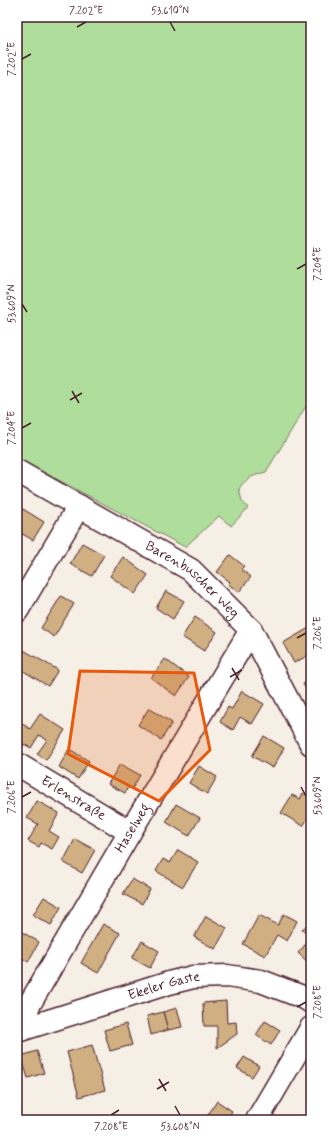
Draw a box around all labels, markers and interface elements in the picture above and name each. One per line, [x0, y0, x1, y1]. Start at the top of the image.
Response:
text: 7.202°E [69, 4, 103, 18]
text: 53.610°N [151, 4, 189, 18]
text: 7.202°E [5, 42, 19, 76]
text: 7.204°E [311, 247, 325, 281]
text: 53.609°N [5, 284, 19, 323]
text: 7.204°E [5, 411, 19, 445]
street label: Barenbuscher Weg [142, 537, 243, 623]
text: 7.206°E [311, 616, 325, 649]
street label: Erlenstraße [38, 772, 109, 825]
text: 53.609°N [311, 776, 325, 815]
text: 7.206°E [5, 780, 19, 813]
street label: Haselweg [111, 800, 156, 856]
street label: Ekeler Gaste [126, 968, 200, 1004]
text: 7.208°E [311, 985, 325, 1019]
text: 7.208°E [94, 1120, 128, 1134]
text: 53.608°N [161, 1120, 200, 1134]

